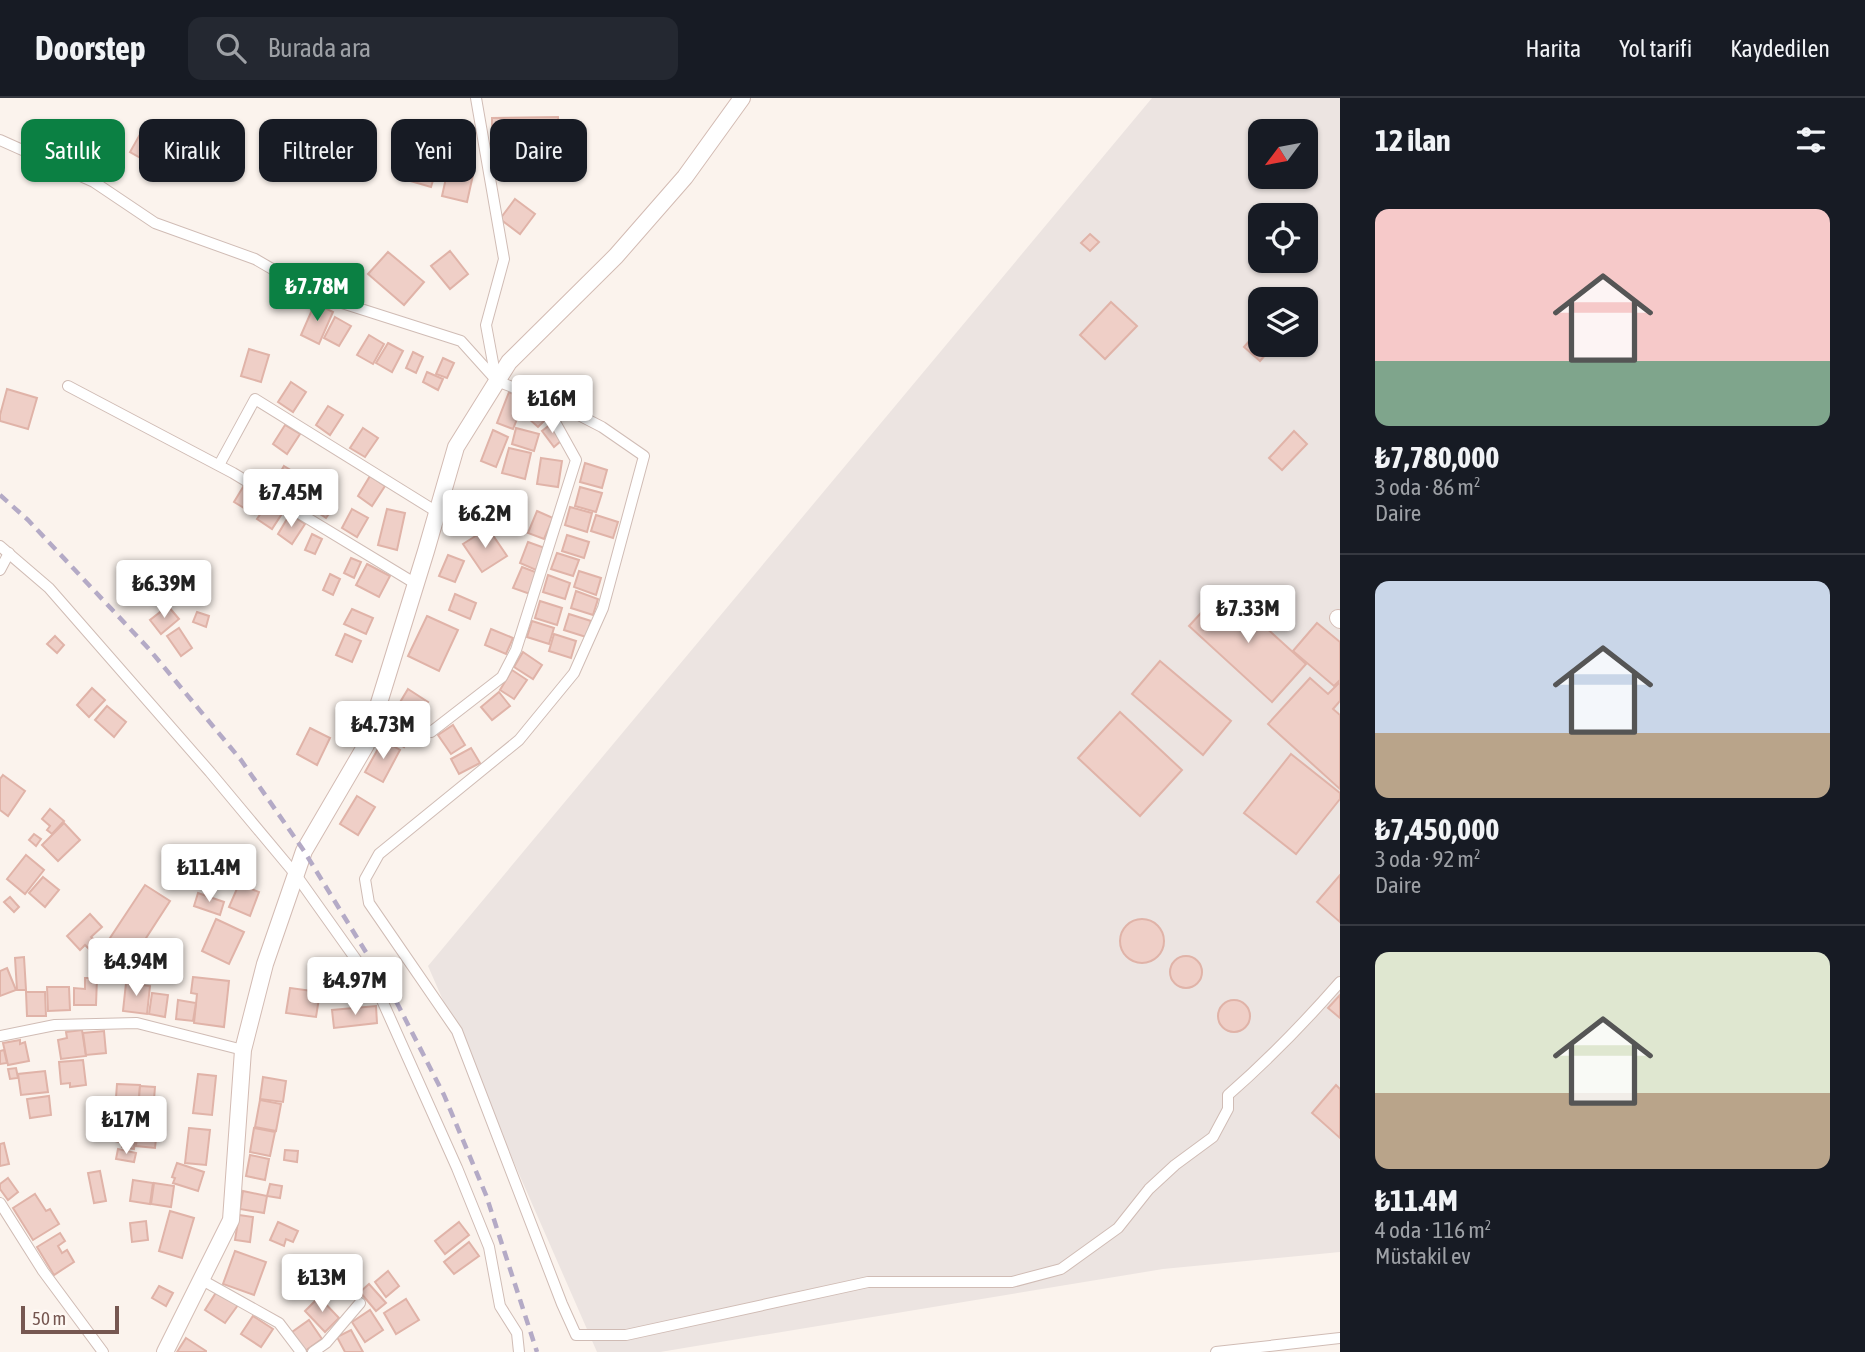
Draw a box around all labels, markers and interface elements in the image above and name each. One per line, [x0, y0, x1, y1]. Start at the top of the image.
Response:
search box [188, 17, 678, 80]
text: Doorstep [35, 29, 146, 67]
icon: search [212, 29, 250, 67]
text: Burada ara [268, 33, 371, 63]
text: Harita [1525, 35, 1581, 62]
text: Yol tarifi [1619, 35, 1692, 62]
text: Kaydedilen [1730, 35, 1830, 62]
chip: Satılık [21, 119, 125, 182]
chip: Kiralık [139, 119, 245, 182]
chip: Filtreler [259, 119, 377, 182]
chip: Yeni [391, 119, 476, 182]
chip: Daire [490, 119, 587, 182]
north arrow [1248, 119, 1318, 189]
map controls [1248, 119, 1318, 357]
icon: filters [1792, 121, 1830, 159]
text: 12 ilan [1375, 123, 1451, 157]
button: locate [1248, 203, 1318, 273]
icon: home [1540, 255, 1666, 381]
pin: ₺7.78M [260, 264, 374, 323]
text: ₺7.78M [285, 273, 349, 299]
button: layers [1248, 287, 1318, 357]
pin: ₺16M [511, 376, 593, 435]
text: ₺16M [528, 385, 576, 411]
text: ₺7,780,000 [1375, 440, 1499, 474]
pin: ₺7.45M [234, 470, 348, 529]
text: 3 oda · 86 m² [1375, 474, 1480, 500]
text: ₺7.45M [259, 479, 323, 505]
pin: ₺6.2M [436, 490, 534, 550]
text: ₺6.2M [459, 500, 511, 526]
text: Daire [1375, 500, 1421, 526]
pin: ₺6.39M [107, 560, 221, 620]
text: ₺6.39M [132, 570, 196, 596]
pin: ₺7.33M [1191, 586, 1305, 645]
text: ₺7.33M [1216, 595, 1280, 621]
icon: home [1540, 627, 1666, 753]
pin: ₺4.73M [326, 702, 440, 761]
text: ₺4.73M [351, 711, 415, 737]
text: ₺7,450,000 [1375, 812, 1499, 846]
pin: ₺11.4M [152, 844, 266, 904]
text: 3 oda · 92 m² [1375, 846, 1480, 872]
text: ₺11.4M [177, 854, 241, 880]
text: Daire [1375, 872, 1421, 898]
pin: ₺4.94M [79, 939, 193, 998]
text: ₺4.94M [104, 948, 168, 974]
pin: ₺4.97M [298, 958, 412, 1017]
text: ₺4.97M [323, 967, 387, 993]
icon: home [1540, 998, 1666, 1124]
pin: ₺17M [85, 1096, 167, 1156]
text: ₺17M [102, 1106, 150, 1132]
text: ₺11.4M [1375, 1183, 1458, 1217]
text: 4 oda · 116 m² [1375, 1217, 1491, 1243]
text: Müstakil ev [1375, 1243, 1471, 1269]
pin: ₺13M [281, 1254, 363, 1314]
text: ₺13M [298, 1264, 346, 1290]
scale bar [21, 1303, 119, 1335]
text: 50 m [32, 1307, 66, 1329]

